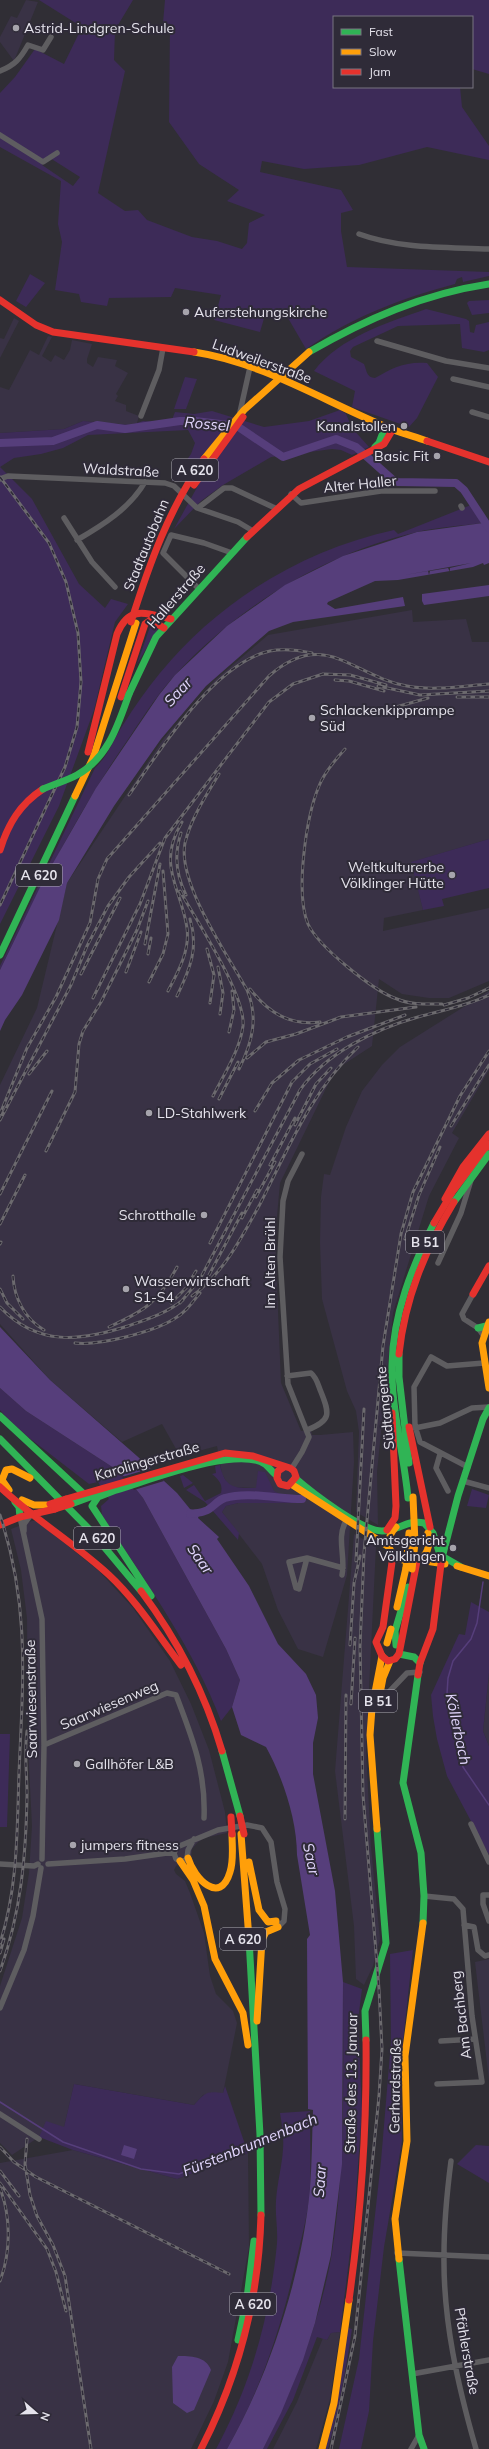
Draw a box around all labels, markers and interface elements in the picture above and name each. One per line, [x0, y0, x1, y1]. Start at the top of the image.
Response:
legend [333, 16, 473, 88]
place label: Astrid-Lindgren-Schule [24, 19, 174, 37]
marker: Astrid-Lindgren-Schule [11, 23, 21, 33]
text: Fast [369, 24, 393, 39]
text: Slow [369, 44, 397, 59]
text: Jam [369, 64, 391, 79]
place label: Auferstehungskirche [194, 303, 327, 321]
marker: Auferstehungskirche [181, 307, 191, 317]
street label: Ludweilerstraße [210, 335, 314, 387]
water label: Rossel [184, 412, 231, 435]
place label: Kanalstollen [317, 417, 396, 435]
marker: Kanalstollen [399, 421, 409, 431]
place label: Basic Fit [374, 447, 429, 465]
marker: Basic Fit [432, 451, 442, 461]
street label: Waldstraße [82, 459, 160, 481]
road number: A 620 [172, 459, 218, 481]
street label: Alter Haller [323, 471, 398, 497]
street label: Stadtautobahn [119, 496, 173, 594]
street label: Hallerstraße [143, 560, 209, 632]
water label: Saar [160, 673, 196, 710]
place label: Schlackenkipprampe Süd [320, 701, 454, 735]
marker: Schlackenkipprampe Süd [307, 713, 317, 723]
place label: Weltkulturerbe Völklinger Hütte [341, 858, 444, 892]
road number: A 620 [16, 864, 62, 886]
marker: Weltkulturerbe Völklinger Hütte [447, 870, 457, 880]
place label: LD-Stahlwerk [157, 1104, 247, 1122]
marker: LD-Stahlwerk [144, 1108, 154, 1118]
place label: Schrotthalle [119, 1206, 196, 1224]
marker: Schrotthalle [199, 1210, 209, 1220]
street label: Im Alten Brühl [261, 1217, 279, 1309]
road number: B 51 [406, 1231, 444, 1253]
place label: Wasserwirtschaft S1-S4 [134, 1272, 250, 1306]
marker: Wasserwirtschaft S1-S4 [121, 1284, 131, 1294]
street label: Südtangente [372, 1366, 398, 1450]
street label: Karolingerstraße [93, 1437, 201, 1485]
road number: A 620 [74, 1527, 120, 1549]
place label: Amtsgericht Völklingen [366, 1531, 445, 1565]
water label: Saar [183, 1540, 218, 1578]
marker: Amtsgericht Völklingen [448, 1543, 458, 1553]
street label: Saarwiesenstraße [21, 1640, 41, 1758]
street label: Saarwiesenweg [57, 1676, 161, 1734]
road number: B 51 [359, 1690, 397, 1712]
water label: Köllerbach [442, 1691, 475, 1767]
place label: Gallhöfer L&B [85, 1755, 174, 1773]
marker: Gallhöfer L&B [72, 1759, 82, 1769]
place label: jumpers fitness [80, 1836, 179, 1854]
marker: jumpers fitness [68, 1840, 78, 1850]
water label: Saar [299, 1841, 324, 1877]
road number: A 620 [220, 1928, 266, 1950]
street label: Am Bachberg [447, 1970, 475, 2060]
street label: Straße des 13. Januar [341, 2012, 361, 2153]
street label: Gerhardstraße [385, 2039, 405, 2133]
water label: Fürstenbrunnenbach [180, 2109, 320, 2180]
water label: Saar [309, 2163, 330, 2198]
road number: A 620 [230, 2293, 276, 2315]
street label: Pfählerstraße [450, 2306, 484, 2396]
north arrow [16, 2393, 56, 2433]
text: N [37, 2410, 53, 2423]

